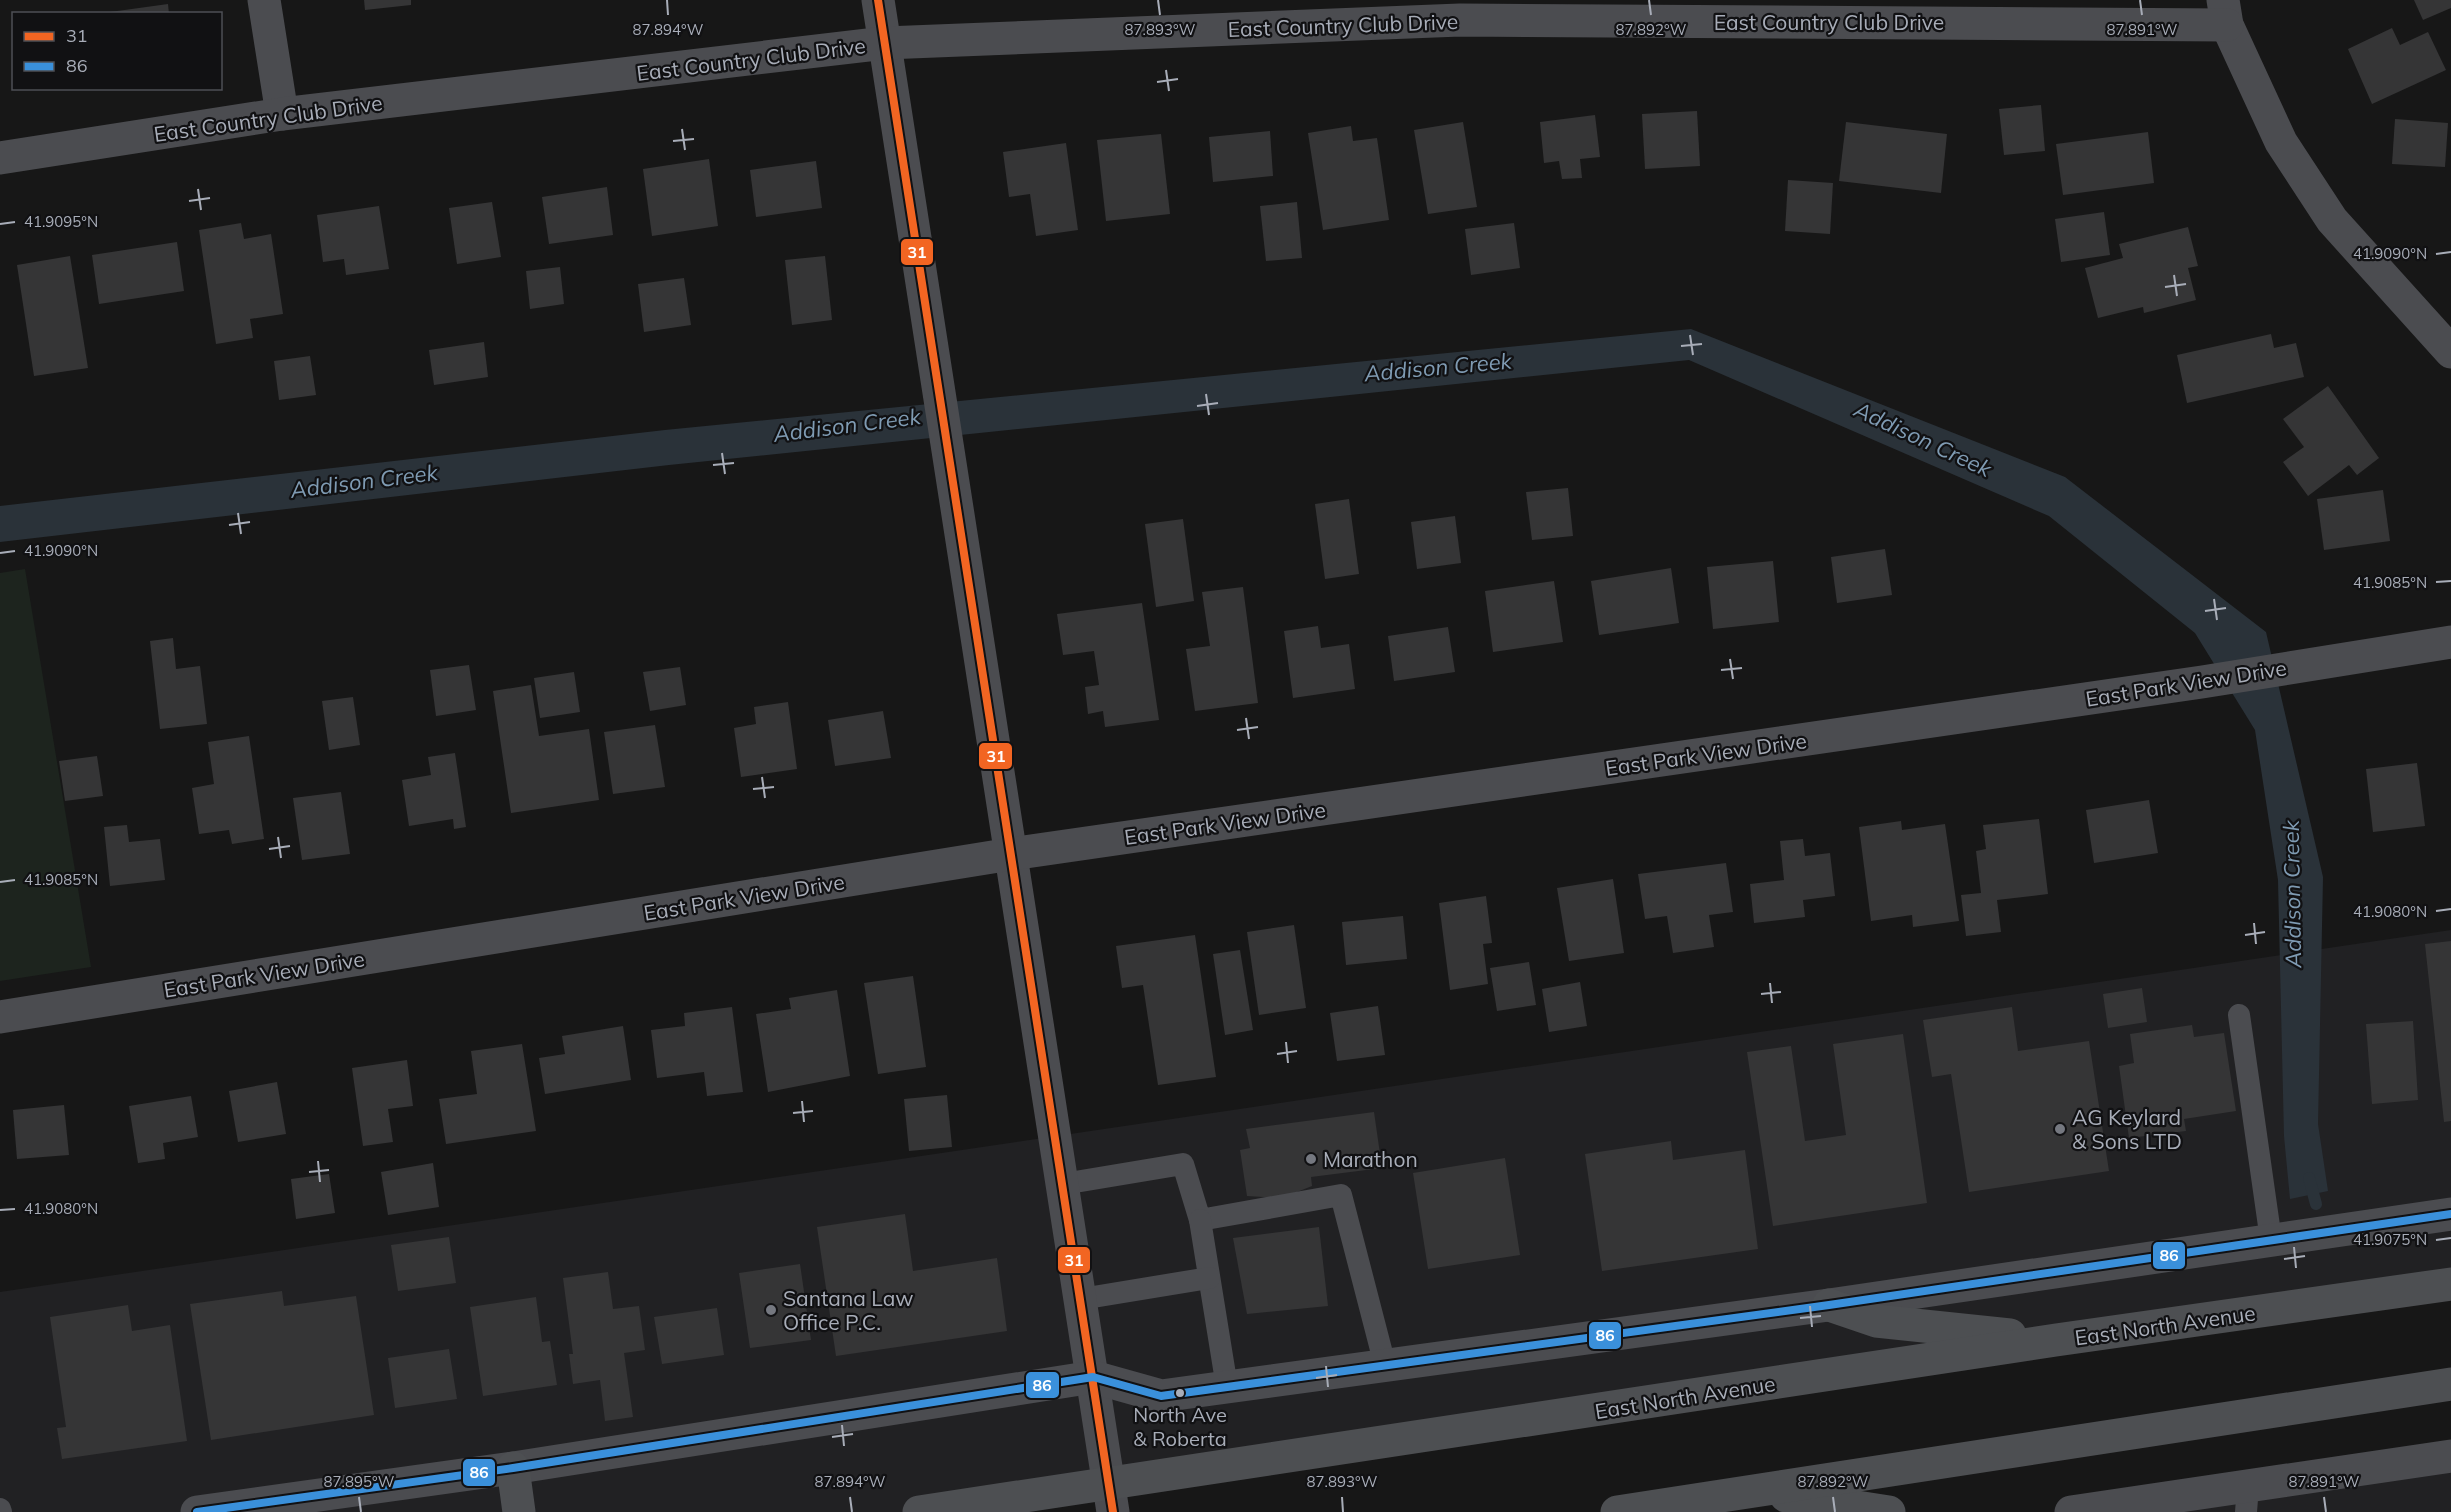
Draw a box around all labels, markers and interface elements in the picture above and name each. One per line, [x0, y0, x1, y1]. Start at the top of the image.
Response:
street label: East Country Club Drive [1227, 8, 1459, 42]
street label: East Country Club Drive [1714, 9, 1944, 35]
legend [12, 12, 222, 90]
text: 87.894°W [633, 20, 704, 39]
text: 87.893°W [1125, 20, 1196, 39]
text: 87.892°W [1616, 20, 1687, 39]
text: 87.891°W [2107, 20, 2178, 39]
text: 31 [66, 24, 88, 47]
street label: East Country Club Drive [635, 32, 867, 86]
text: 86 [66, 54, 88, 77]
street label: East Country Club Drive [152, 89, 384, 147]
text: 41.9095°N [24, 212, 98, 231]
line badge: 31 [900, 238, 934, 266]
text: 31 [907, 242, 927, 262]
text: 41.9090°N [2353, 244, 2427, 263]
water label: Addison Creek [1362, 347, 1514, 387]
water label: Addison Creek [1849, 395, 1997, 483]
water label: Addison Creek [771, 402, 923, 448]
water label: Addison Creek [288, 458, 440, 504]
text: 41.9090°N [24, 541, 98, 560]
text: 41.9085°N [2353, 573, 2427, 592]
street label: East Park View Drive [2084, 654, 2288, 712]
street label: East Park View Drive [1604, 727, 1808, 781]
line badge: 31 [978, 742, 1013, 770]
text: 31 [986, 746, 1006, 766]
street label: East Park View Drive [1123, 796, 1327, 850]
water label: Addison Creek [2277, 819, 2307, 969]
street label: East Park View Drive [642, 868, 846, 926]
text: 41.9085°N [24, 870, 98, 889]
text: 41.9080°N [2353, 902, 2427, 921]
street label: East Park View Drive [162, 945, 366, 1003]
place label: AG Keylard & Sons LTD [2072, 1104, 2182, 1154]
marker: AG Keylard & Sons LTD [2053, 1122, 2067, 1136]
place label: Marathon [1323, 1146, 1418, 1172]
marker: Marathon [1304, 1152, 1318, 1166]
text: 41.9080°N [24, 1199, 98, 1218]
text: 41.9075°N [2353, 1230, 2427, 1249]
line badge: 86 [2152, 1241, 2186, 1270]
text: 86 [2159, 1245, 2179, 1265]
line badge: 31 [1057, 1246, 1091, 1274]
text: 31 [1064, 1250, 1084, 1270]
place label: Santana Law Office P.C. [783, 1285, 914, 1335]
street label: East North Avenue [2073, 1299, 2257, 1351]
marker: Santana Law Office P.C. [764, 1303, 778, 1317]
line badge: 86 [1588, 1321, 1622, 1350]
text: 86 [1595, 1325, 1615, 1345]
street label: East North Avenue [1593, 1370, 1777, 1424]
line badge: 86 [1025, 1371, 1060, 1399]
text: 86 [1032, 1375, 1052, 1395]
marker: North Ave & Roberta [1174, 1387, 1186, 1399]
place label: North Ave & Roberta [1133, 1402, 1227, 1451]
line badge: 86 [462, 1458, 496, 1487]
text: 86 [469, 1462, 489, 1482]
text: 87.895°W [324, 1472, 395, 1491]
text: 87.894°W [815, 1472, 886, 1491]
text: 87.893°W [1307, 1472, 1378, 1491]
text: 87.892°W [1798, 1472, 1869, 1491]
text: 87.891°W [2289, 1472, 2360, 1491]

